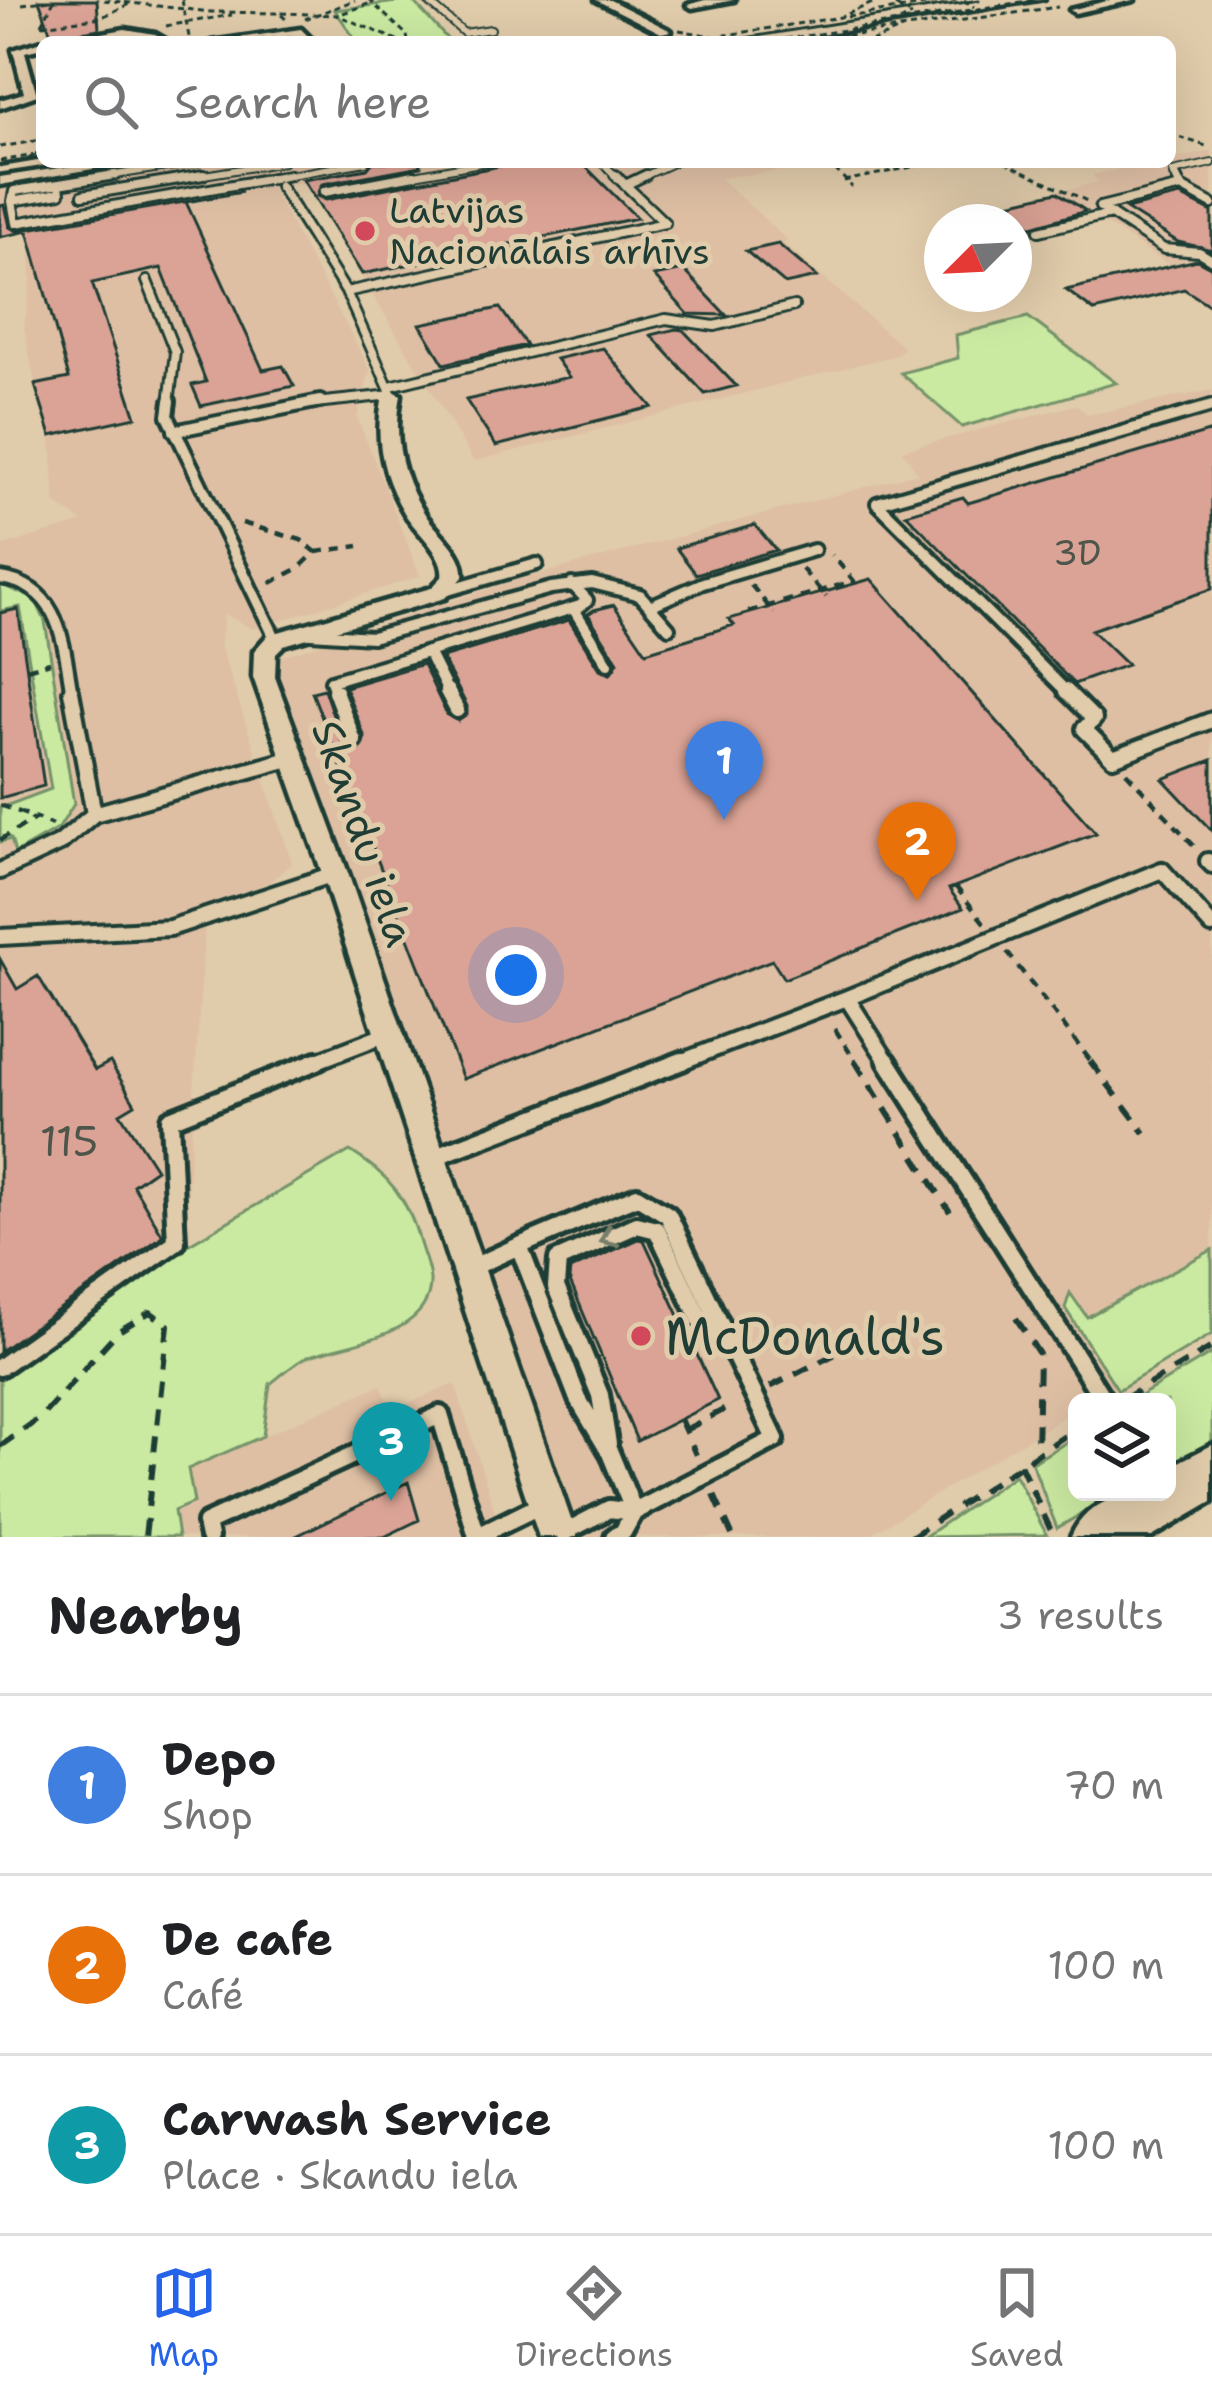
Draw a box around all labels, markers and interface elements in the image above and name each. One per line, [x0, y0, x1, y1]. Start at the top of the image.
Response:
search box [36, 36, 1176, 168]
icon: search [78, 69, 144, 135]
text: Search here [174, 72, 431, 132]
place label: Latvijas Nacionālais arhīvs [389, 186, 710, 276]
north arrow [924, 204, 1032, 312]
marker: Latvijas Nacionālais arhīvs [352, 218, 378, 244]
house number: 3D [1053, 528, 1101, 577]
street label: Skandu iela [299, 712, 429, 954]
pin: 1 [685, 721, 763, 820]
pin: 2 [878, 802, 956, 901]
your location [486, 945, 546, 1005]
house number: 115 [40, 1113, 98, 1169]
one-way arrow [599, 1223, 621, 1247]
place label: McDonald's [665, 1302, 945, 1370]
marker: McDonald's [628, 1323, 654, 1349]
map controls [1068, 1393, 1176, 1501]
button: layers [1068, 1393, 1176, 1501]
pin: 3 [352, 1402, 430, 1501]
text: Nearby [48, 1581, 243, 1649]
text: 3 results [997, 1589, 1164, 1641]
text: Depo [162, 1729, 277, 1789]
text: 1 [78, 1759, 96, 1811]
text: 70 m [1063, 1759, 1164, 1811]
text: Shop [162, 1789, 253, 1841]
text: De cafe [162, 1909, 333, 1969]
text: 2 [73, 1939, 101, 1991]
text: 100 m [1048, 1939, 1164, 1991]
text: Café [162, 1969, 244, 2021]
text: Carwash Service [162, 2089, 551, 2149]
text: 3 [73, 2119, 101, 2171]
text: 100 m [1048, 2119, 1164, 2171]
text: Place · Skandu iela [162, 2149, 518, 2201]
tab: Map [148, 2260, 219, 2377]
tab: Directions [516, 2260, 673, 2377]
tab: Saved [970, 2260, 1064, 2377]

